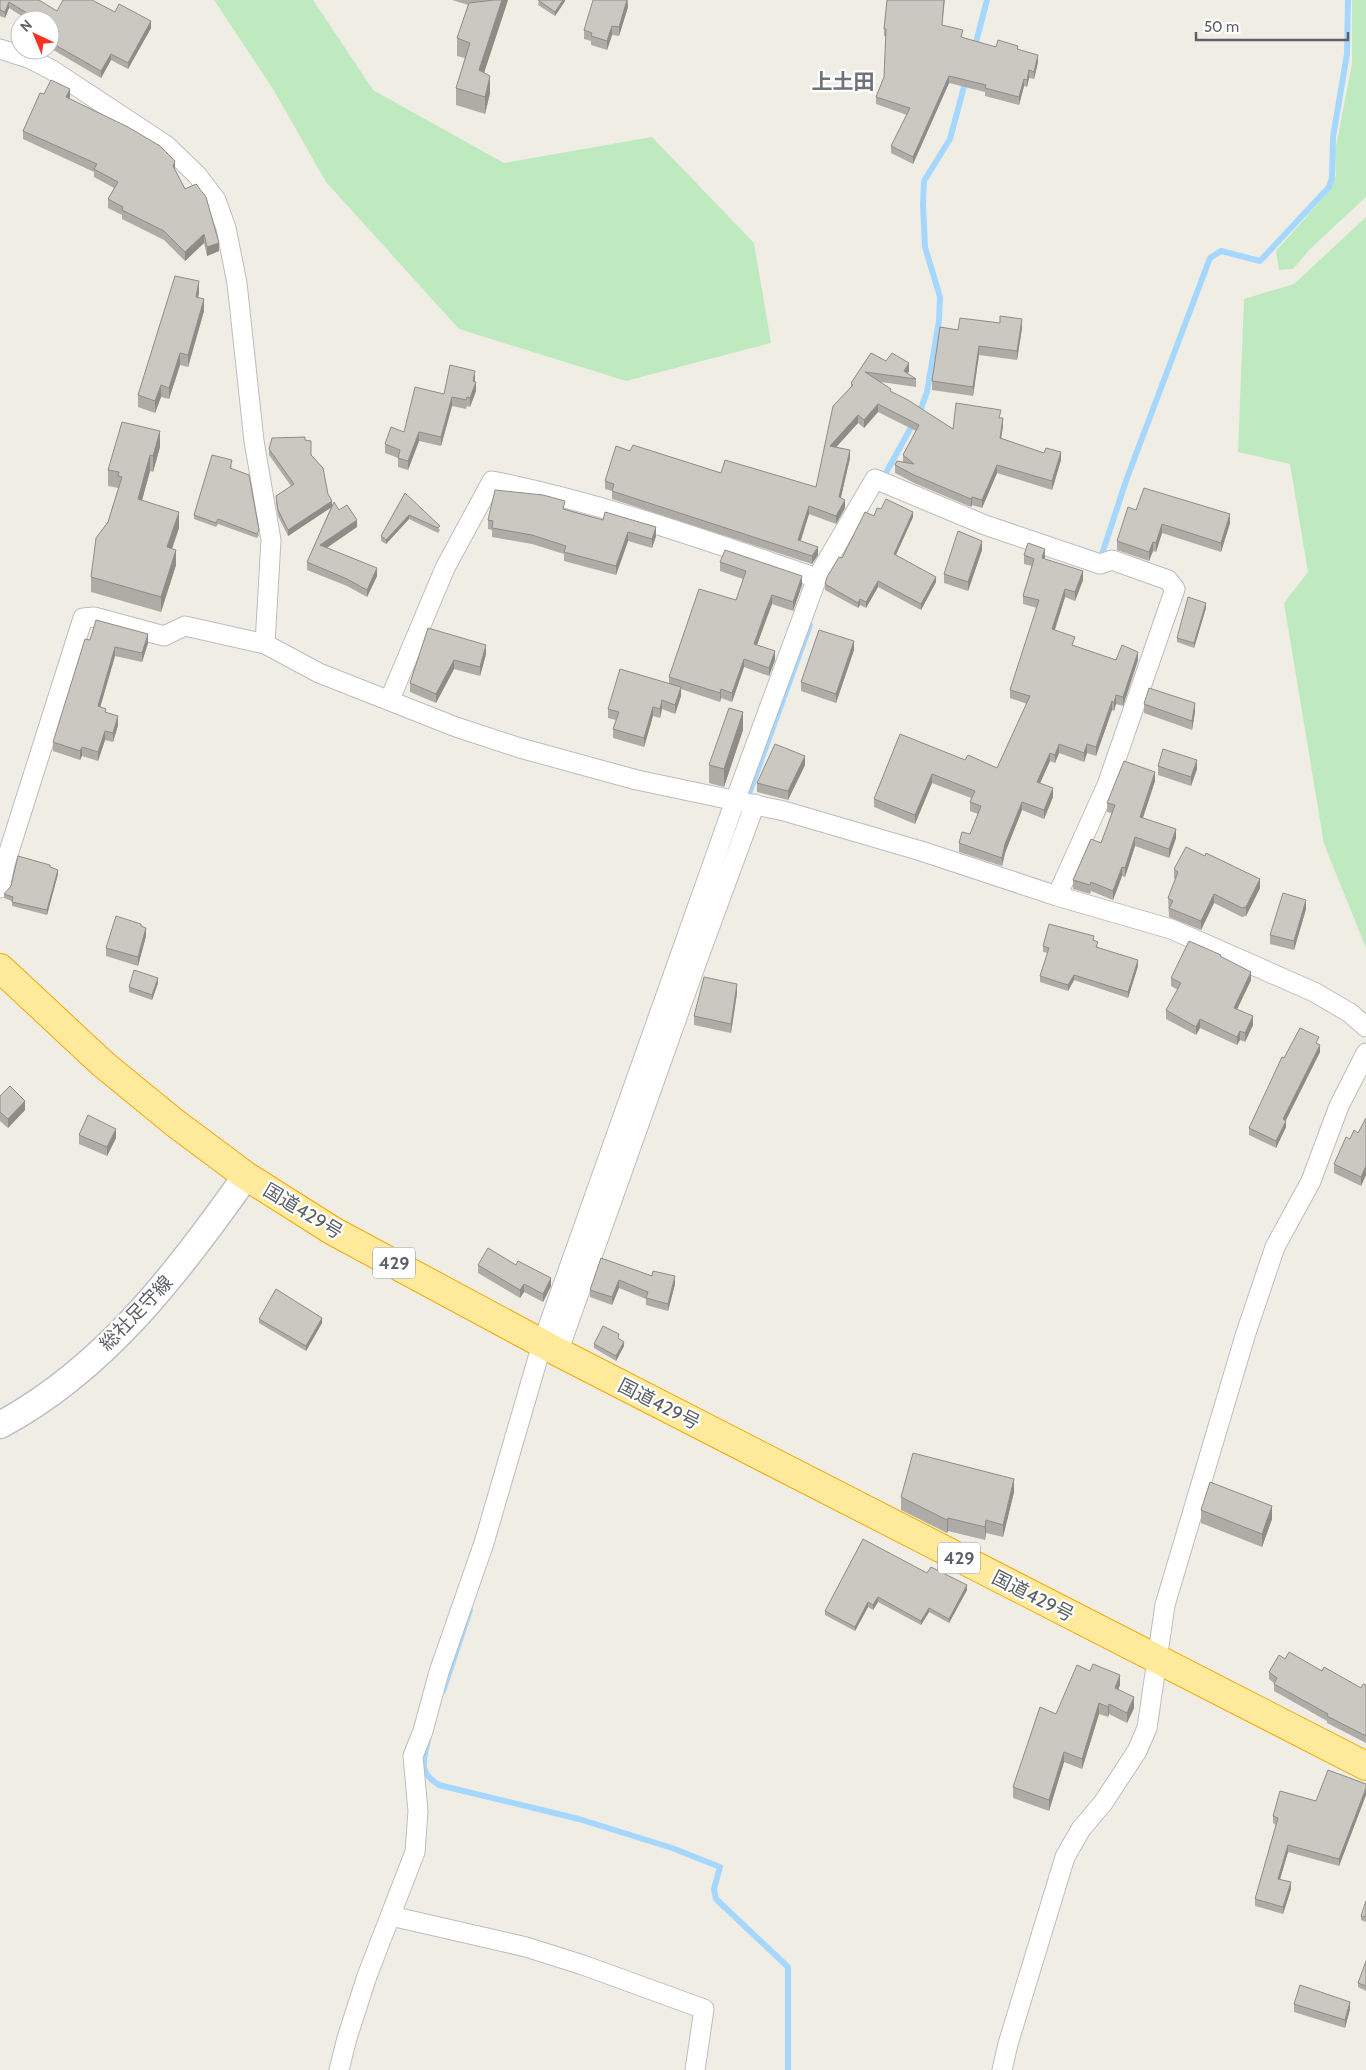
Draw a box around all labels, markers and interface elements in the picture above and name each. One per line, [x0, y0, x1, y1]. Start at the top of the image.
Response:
north arrow [10, 10, 60, 60]
scale bar [1196, 10, 1348, 42]
text: N [16, 16, 36, 36]
text: 50 m [1204, 18, 1239, 36]
district label: 上土田 [812, 69, 875, 94]
street label: 国道429号 [259, 1178, 347, 1244]
road number: 429 [373, 1248, 415, 1278]
street label: 総社足守線 [95, 1271, 177, 1355]
street label: 国道429号 [614, 1374, 704, 1434]
road number: 429 [938, 1542, 980, 1574]
street label: 国道429号 [988, 1566, 1078, 1626]

